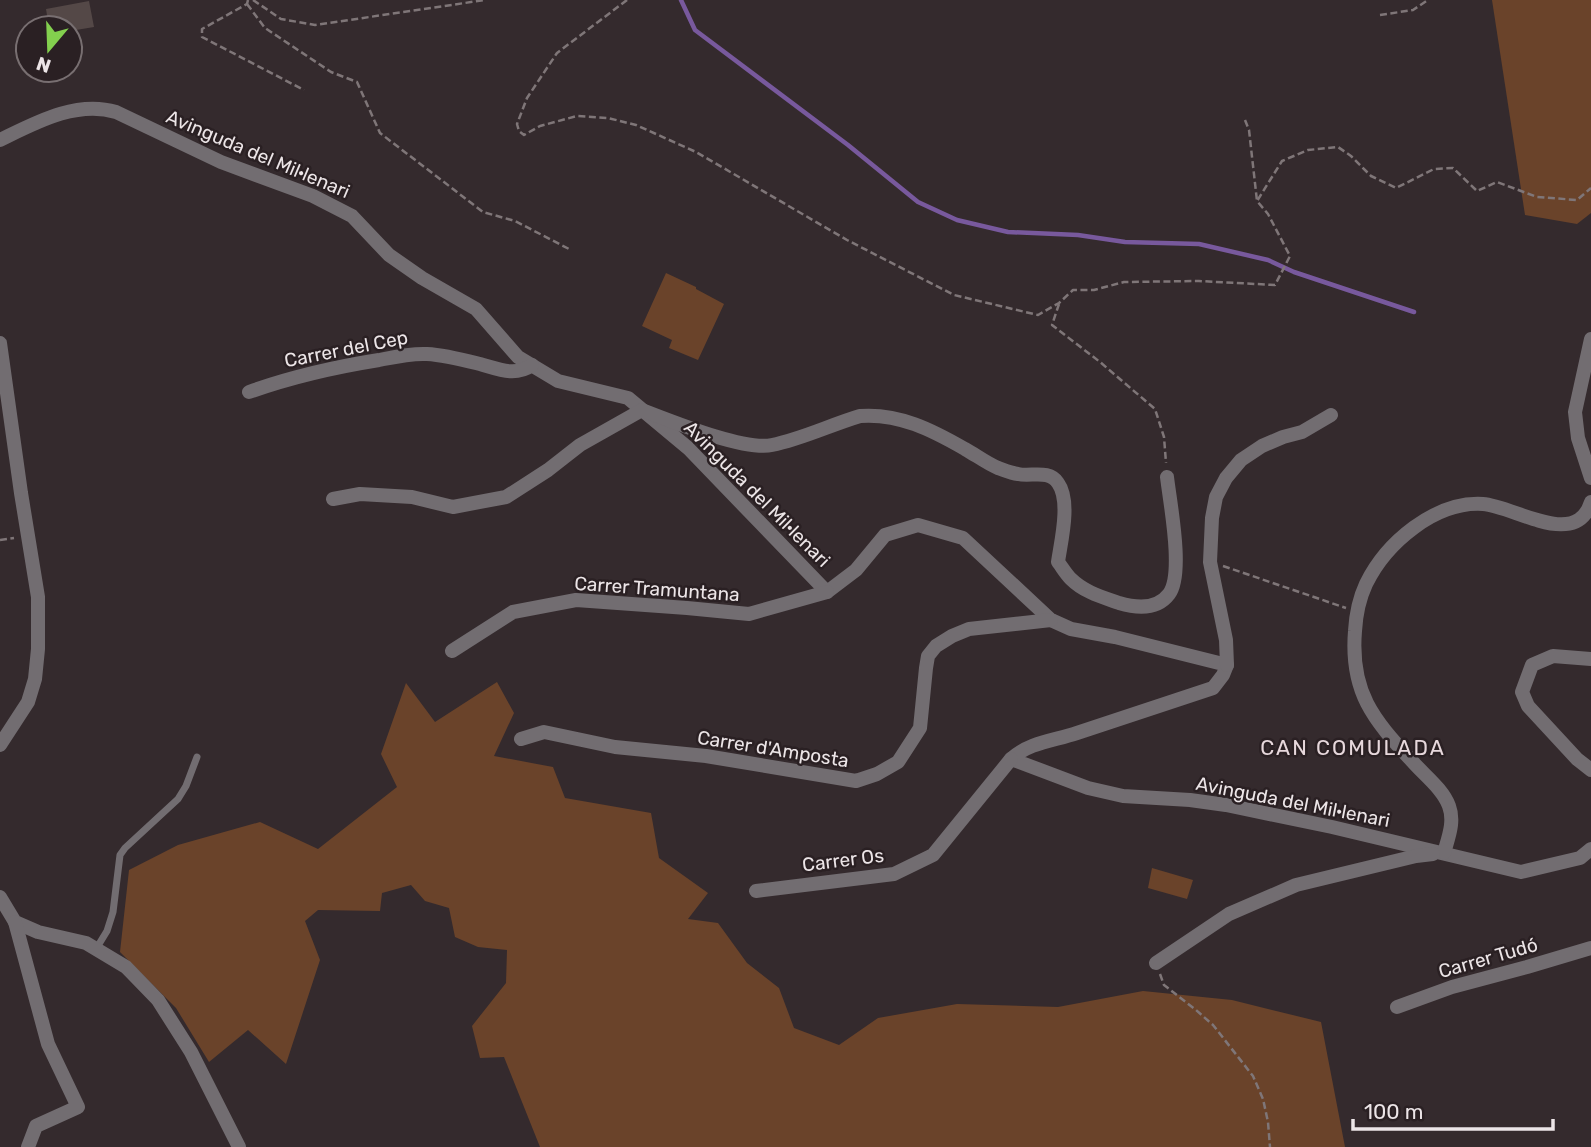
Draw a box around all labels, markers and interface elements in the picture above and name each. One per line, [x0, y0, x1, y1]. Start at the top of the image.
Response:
north arrow [14, 14, 84, 84]
text: N [33, 52, 54, 78]
street label: Avinguda del Mil·lenari [163, 105, 353, 203]
street label: Carrer del Cep [282, 326, 410, 372]
street label: Avinguda del Mil·lenari [679, 416, 835, 572]
street label: Carrer Tramuntana [574, 572, 740, 606]
street label: Carrer d'Amposta [696, 726, 850, 772]
district label: CAN COMULADA [1260, 735, 1446, 760]
street label: Avinguda del Mil·lenari [1194, 772, 1392, 832]
street label: Carrer Os [801, 844, 885, 876]
street label: Carrer Tudó [1436, 933, 1540, 983]
scale bar [1353, 1088, 1552, 1132]
text: 100 m [1364, 1099, 1423, 1124]

